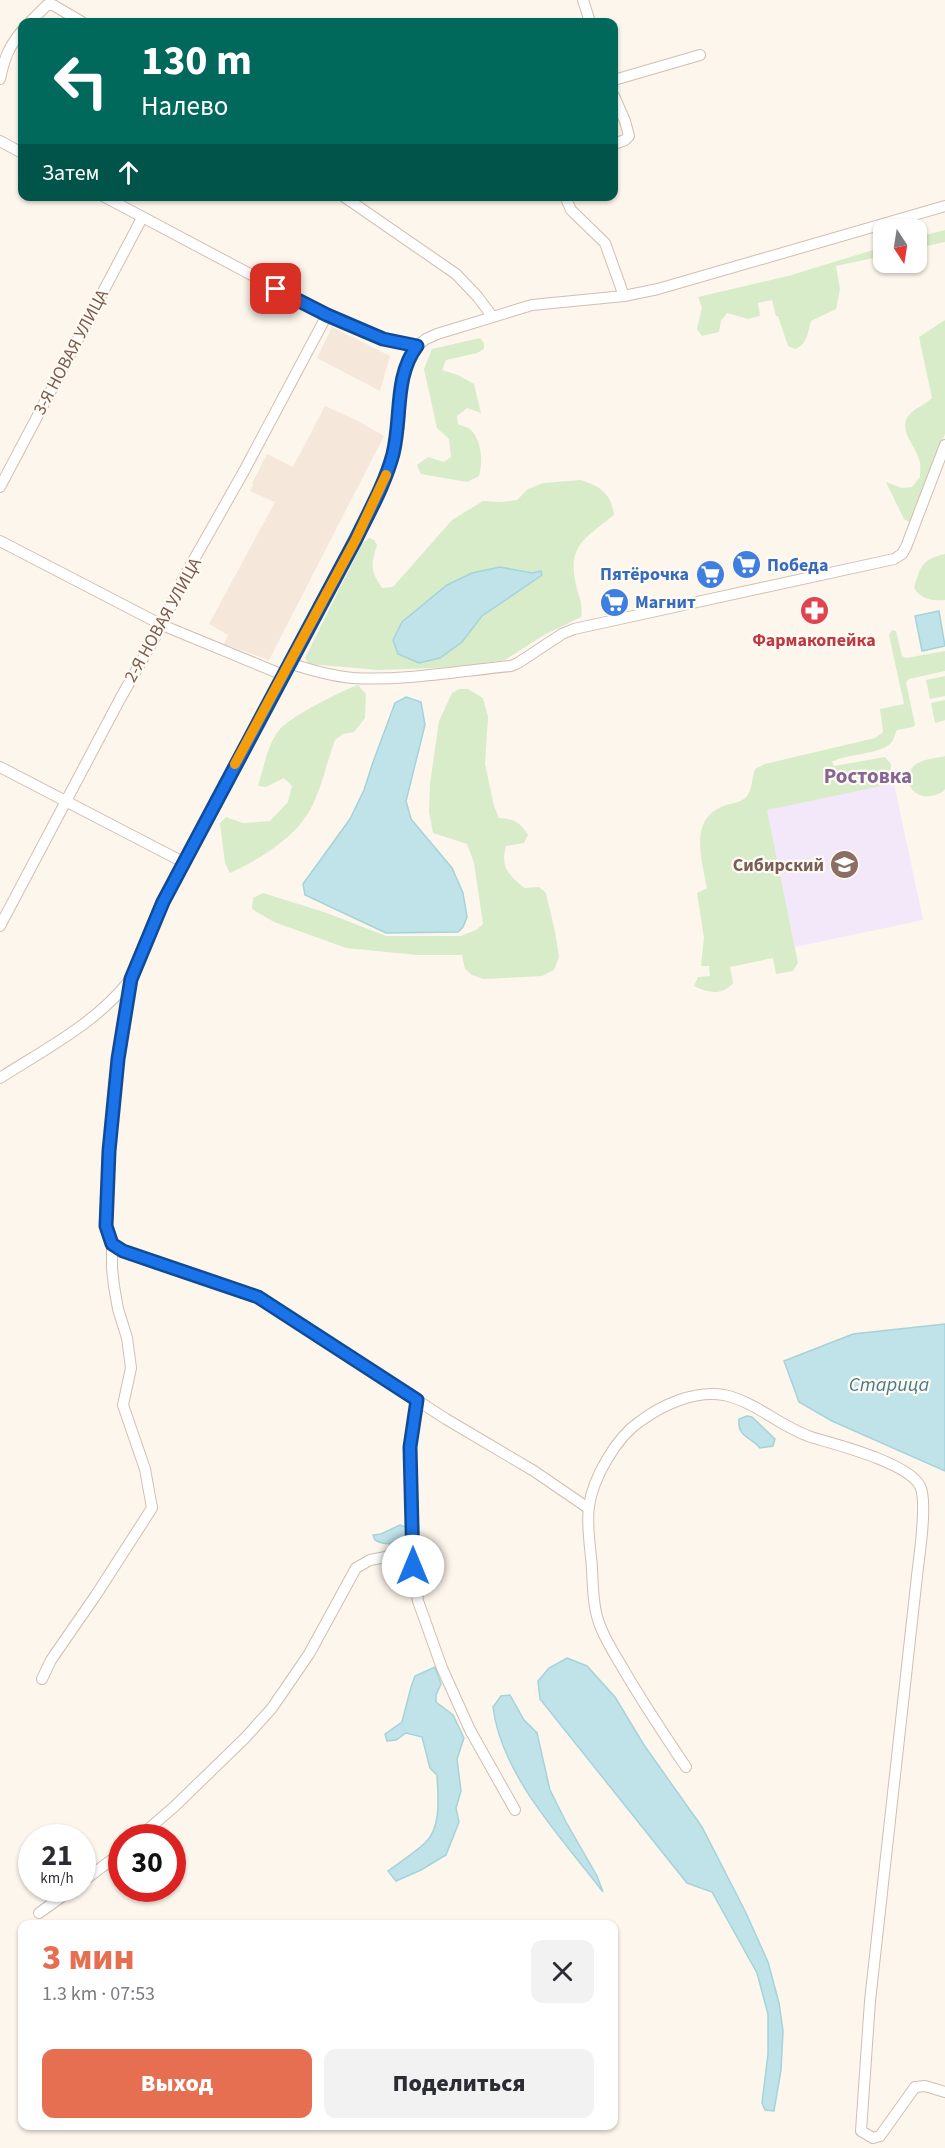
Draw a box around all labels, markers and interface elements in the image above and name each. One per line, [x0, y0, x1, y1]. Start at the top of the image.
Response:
text: 130 m [141, 31, 252, 91]
icon: left [42, 42, 120, 120]
text: Налево [141, 87, 228, 126]
icon: ahead [112, 156, 145, 189]
text: Затем [42, 157, 100, 189]
north arrow [873, 219, 927, 273]
map controls [873, 219, 927, 273]
pin [250, 263, 301, 314]
icon: arrive [259, 272, 292, 305]
street label: 3-Я НОВАЯ УЛИЦА [27, 285, 115, 419]
supermarket icon: Победа [730, 549, 762, 581]
street label: 2-Я НОВАЯ УЛИЦА [118, 553, 208, 687]
place label: Победа [767, 553, 829, 578]
supermarket icon: Пятёрочка [694, 558, 726, 590]
place label: Пятёрочка [600, 562, 689, 587]
supermarket icon: Магнит [598, 586, 630, 618]
place label: Магнит [635, 590, 696, 615]
pharmacy icon: Фармакопейка [798, 595, 830, 627]
place label: Фармакопейка [752, 628, 876, 653]
district label: Ростовка [824, 761, 912, 791]
school or university icon: Сибирский [829, 849, 861, 881]
place label: Сибирский [733, 853, 824, 878]
water label: Старица [849, 1371, 929, 1399]
position arrow [381, 1534, 445, 1598]
speed limit sign: 30 [108, 1824, 186, 1902]
text: 21 [41, 1834, 73, 1877]
text: km/h [40, 1868, 74, 1889]
text: 3 мин [42, 1932, 135, 1983]
button: close [531, 1940, 594, 2003]
text: 1.3 km · 07:53 [42, 1980, 155, 2008]
button: Выход [42, 2049, 312, 2118]
button: Поделиться [324, 2049, 594, 2118]

